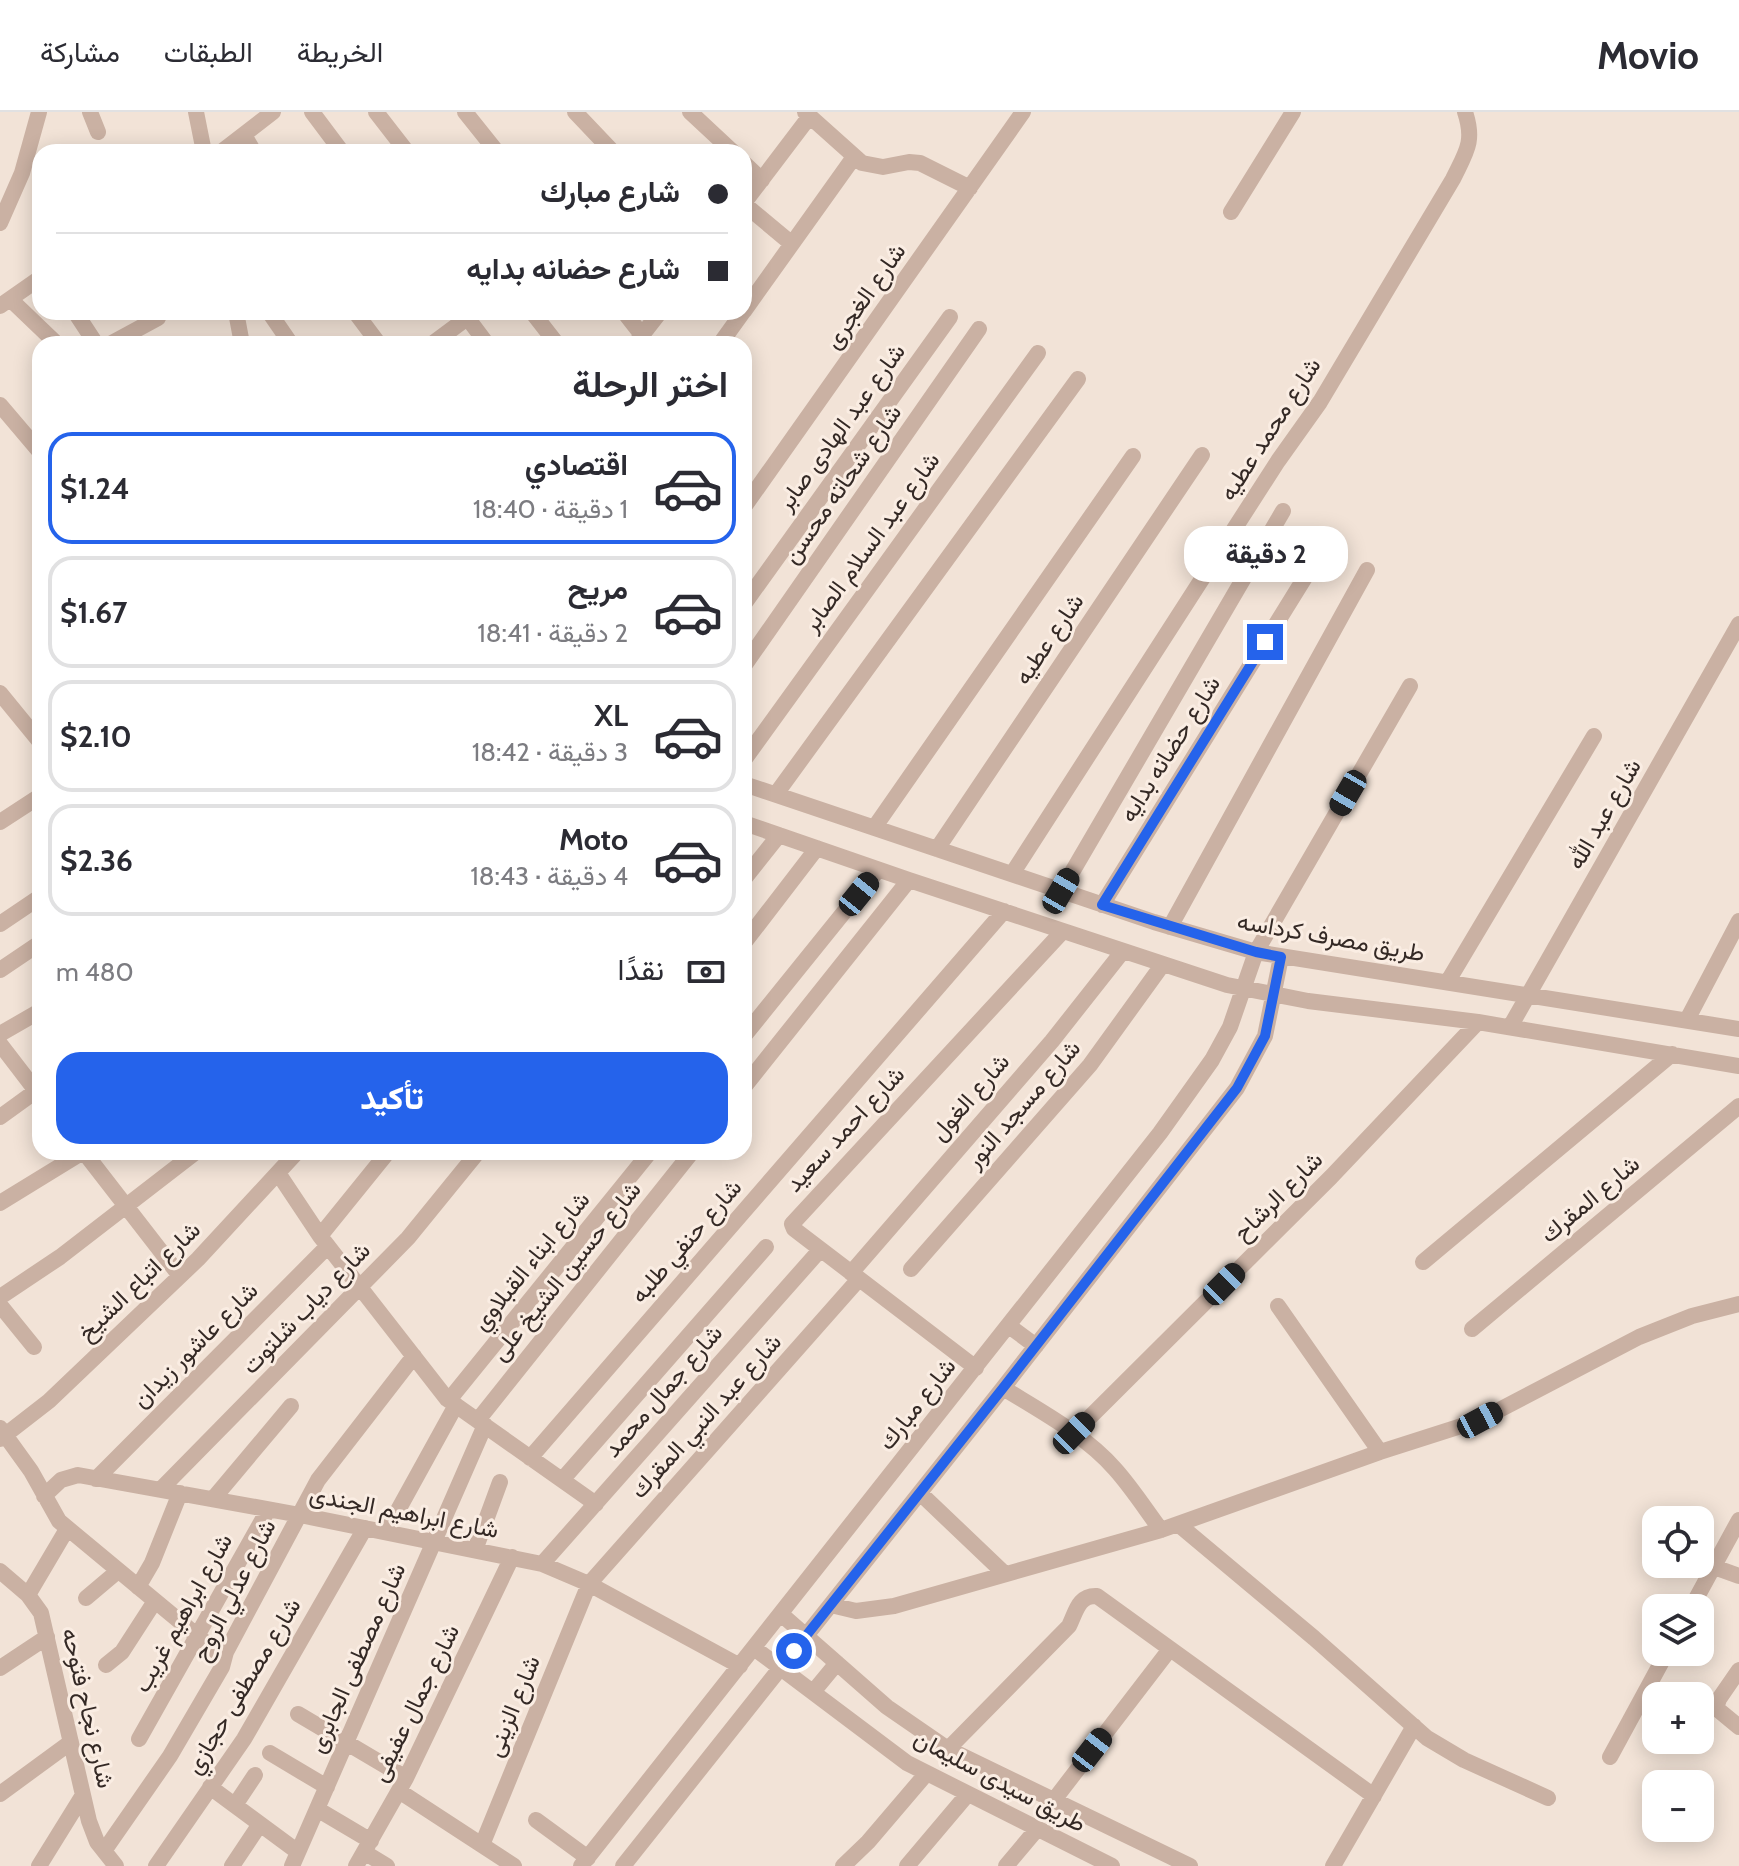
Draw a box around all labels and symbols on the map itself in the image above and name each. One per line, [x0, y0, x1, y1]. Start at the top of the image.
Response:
street label: شارع الغجرى [818, 237, 913, 355]
street label: شارع عبد الهادى صابر [770, 337, 913, 518]
street label: شارع محمد عطيه [1213, 352, 1328, 507]
street label: شارع شحاته محسن [776, 398, 909, 570]
street label: شارع عبد السلام الصابر [795, 446, 947, 639]
callout: 2 دقيقة [1183, 526, 1347, 582]
street label: شارع عطيه [1008, 588, 1091, 691]
route end [1247, 624, 1283, 660]
street label: شارع حضانه بدايه [1113, 670, 1228, 828]
street label: شارع عبد الله [1560, 753, 1649, 875]
car [1326, 766, 1370, 820]
car [1039, 864, 1083, 918]
car [835, 868, 883, 920]
street label: طريق مصرف كرداسه [1235, 906, 1427, 968]
street label: شارع مسجد النور [958, 1034, 1088, 1176]
street label: شارع الغول [924, 1047, 1017, 1147]
street label: شارع احمد سعيد [779, 1060, 912, 1199]
street label: شارع الرشاح [1227, 1145, 1330, 1248]
street label: شارع المقرك [1534, 1149, 1646, 1250]
street label: شارع حنفي طلبه [624, 1173, 751, 1312]
street label: شارع حسين الشيخ على [484, 1175, 649, 1368]
street label: شارع ابناء القبلاوي [466, 1185, 599, 1339]
street label: شارع اتباع الشيخ [71, 1215, 208, 1349]
street label: شارع دياب شلتوت [235, 1236, 377, 1381]
car [1199, 1259, 1249, 1309]
street label: شارع عاشور زيدان [126, 1276, 265, 1415]
street label: شارع جمال محمد [597, 1318, 730, 1464]
street label: شارع عبد النبي المقرك [624, 1327, 791, 1507]
street label: شارع مبارك [872, 1352, 963, 1457]
car [1453, 1398, 1507, 1442]
car [1049, 1408, 1099, 1458]
street label: شارع ابراهيم الجندى [307, 1479, 501, 1546]
street label: شارع عدلي الروح [185, 1514, 286, 1668]
street label: شارع ابراهيم غريب [127, 1528, 240, 1698]
street label: شارع مصطفى الجابرى [302, 1558, 413, 1758]
street label: شارع مصطفى حجازي [179, 1593, 311, 1782]
street label: شارع جمال عفيفى [364, 1619, 467, 1787]
street label: شارع نجاح فتوحه [54, 1625, 121, 1791]
route start [776, 1633, 812, 1669]
street label: شارع الزينى [479, 1651, 548, 1761]
street label: طريق سيدى سليمان [909, 1723, 1091, 1839]
car [1068, 1724, 1116, 1776]

